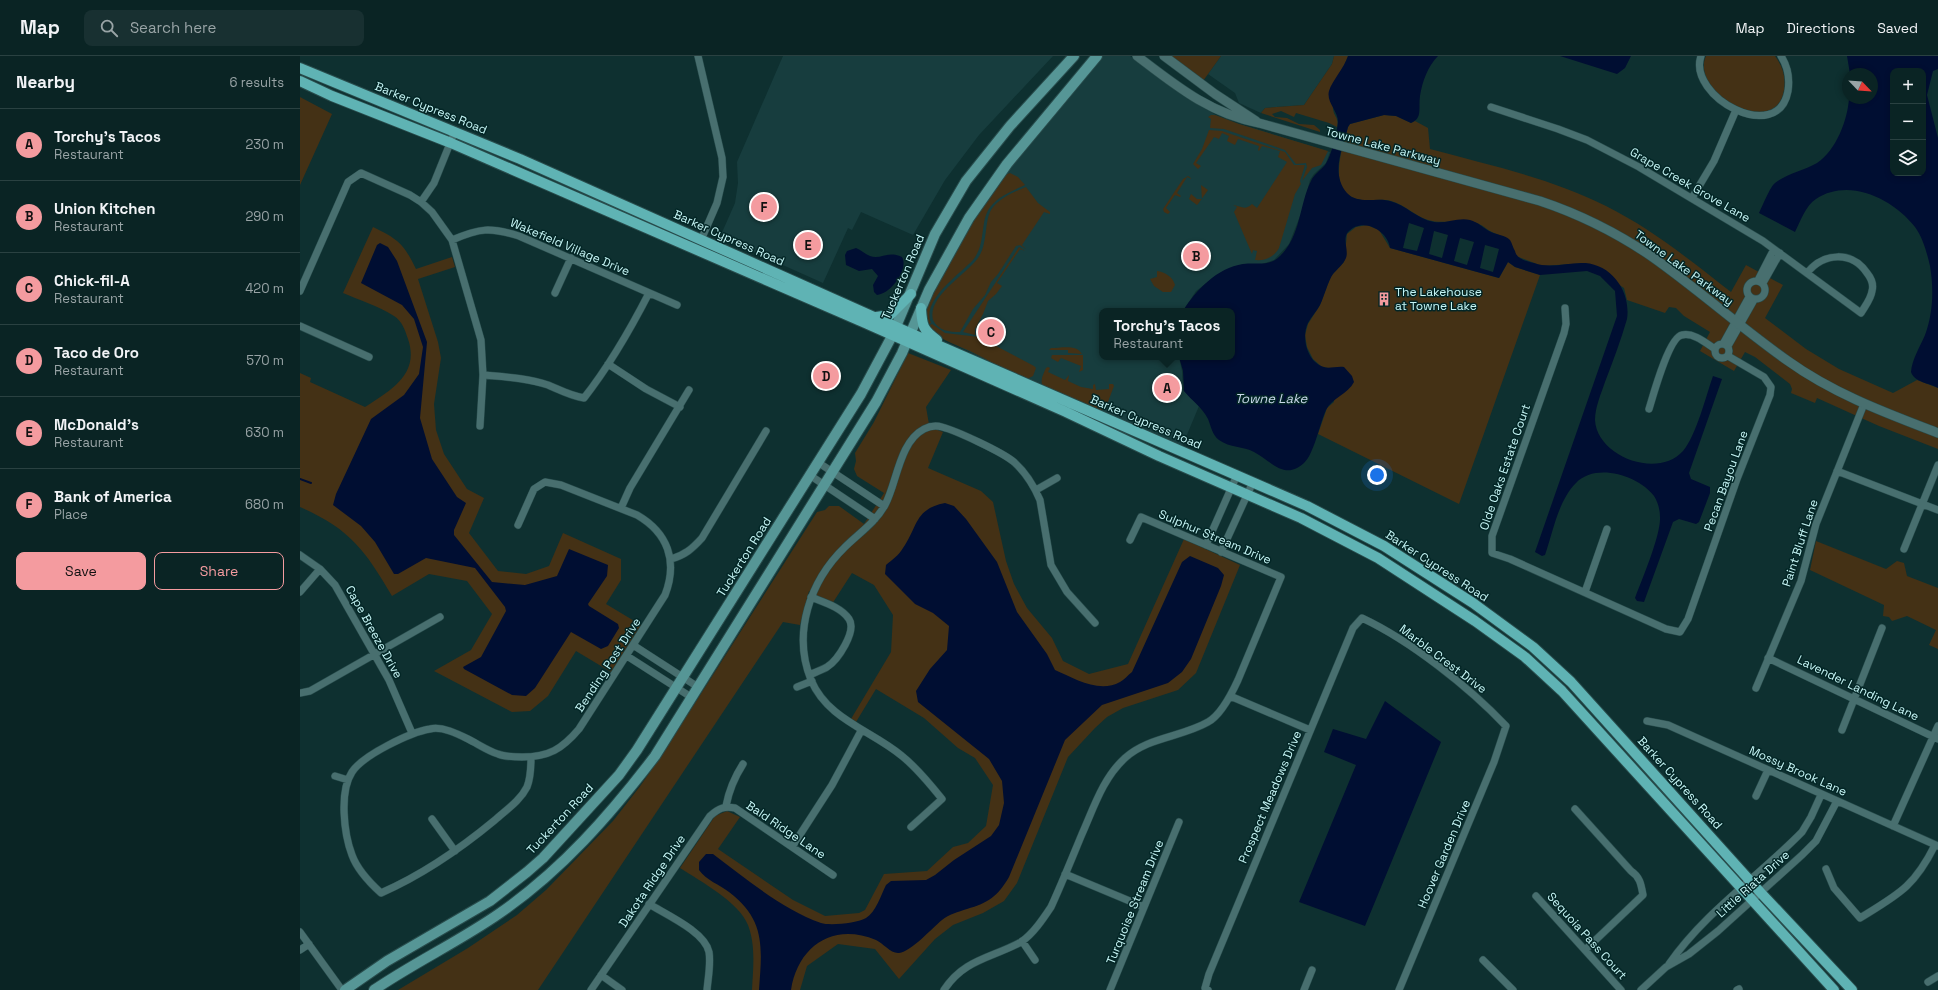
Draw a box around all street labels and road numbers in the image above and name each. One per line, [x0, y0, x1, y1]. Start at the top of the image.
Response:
street label: Barker Cypress Road [373, 78, 489, 138]
street label: Towne Lake Parkway [1324, 123, 1442, 169]
street label: Grape Creek Grove Lane [1627, 144, 1753, 226]
street label: Barker Cypress Road [671, 206, 787, 270]
street label: Wakefield Village Drive [508, 215, 632, 279]
street label: Towne Lake Parkway [1631, 227, 1737, 309]
street label: Tuckerton Road [878, 232, 928, 322]
street label: Barker Cypress Road [1088, 391, 1204, 453]
street label: Olde Oaks Estate Court [1476, 402, 1534, 532]
street label: Pecan Bayou Lane [1700, 428, 1752, 534]
street label: Paint Bluff Lane [1778, 497, 1822, 589]
street label: Sulphur Stream Drive [1156, 506, 1274, 568]
street label: Tuckerton Road [713, 514, 775, 600]
street label: Barker Cypress Road [1382, 527, 1492, 605]
street label: Cape Breeze Drive [342, 583, 406, 681]
street label: Bending Post Drive [572, 615, 644, 715]
street label: Marble Crest Drive [1396, 621, 1490, 697]
street label: Lavender Landing Lane [1794, 651, 1922, 725]
street label: Prospect Meadows Drive [1235, 728, 1305, 866]
street label: Barker Cypress Road [1634, 733, 1726, 833]
street label: Mossy Brook Lane [1747, 742, 1849, 800]
street label: Tuckerton Road [523, 780, 597, 858]
street label: Bald Ridge Lane [743, 797, 829, 863]
street label: Hoover Garden Drive [1414, 797, 1474, 911]
street label: Dakota Ridge Drive [615, 832, 689, 930]
street label: Turquoise Stream Drive [1103, 837, 1167, 967]
street label: Little Riata Drive [1713, 847, 1793, 921]
street label: Sequoia Pass Court [1544, 889, 1630, 983]

